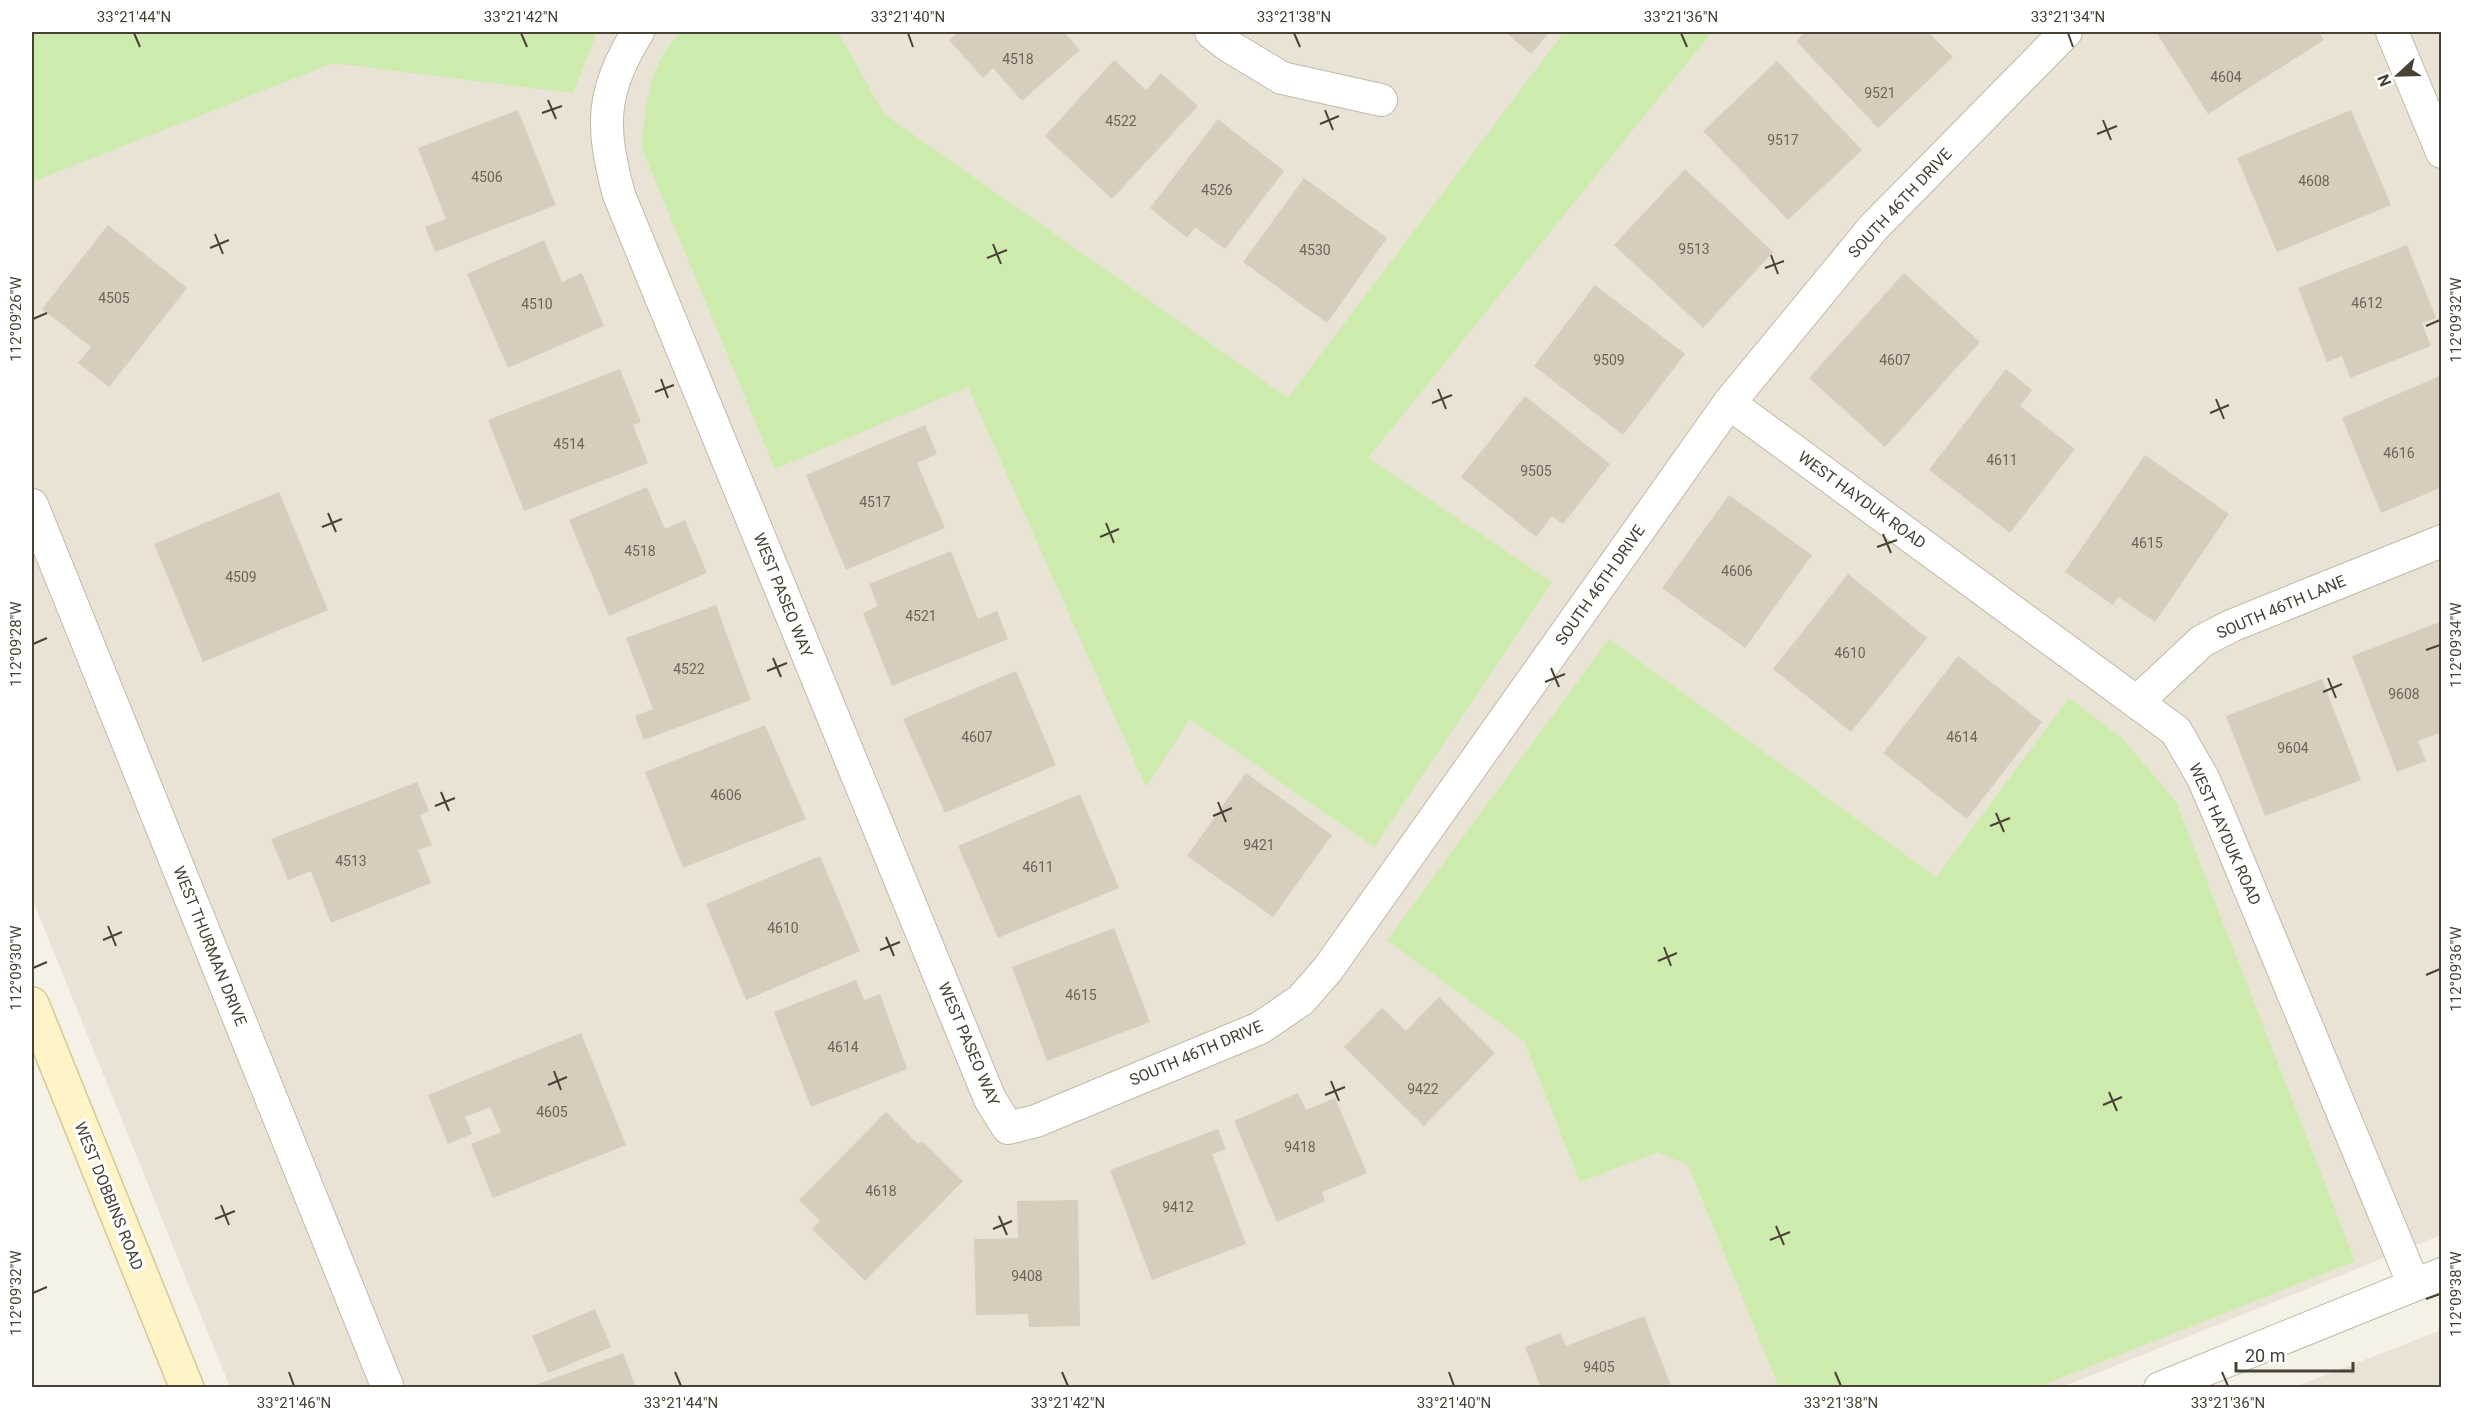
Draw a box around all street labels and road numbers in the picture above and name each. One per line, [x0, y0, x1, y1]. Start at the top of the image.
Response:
street label: SOUTH 46TH DRIVE [1844, 144, 1956, 262]
street label: WEST HAYDUK ROAD [1794, 447, 1930, 553]
street label: SOUTH 46TH DRIVE [1551, 521, 1649, 649]
street label: WEST PASEO WAY [749, 530, 817, 660]
street label: SOUTH 46TH LANE [2214, 571, 2348, 643]
street label: WEST HAYDUK ROAD [2185, 760, 2265, 908]
street label: WEST THURMAN DRIVE [169, 863, 251, 1029]
street label: WEST PASEO WAY [934, 979, 1004, 1109]
street label: SOUTH 46TH DRIVE [1127, 1016, 1265, 1090]
street label: WEST DOBBINS ROAD [71, 1119, 147, 1273]

